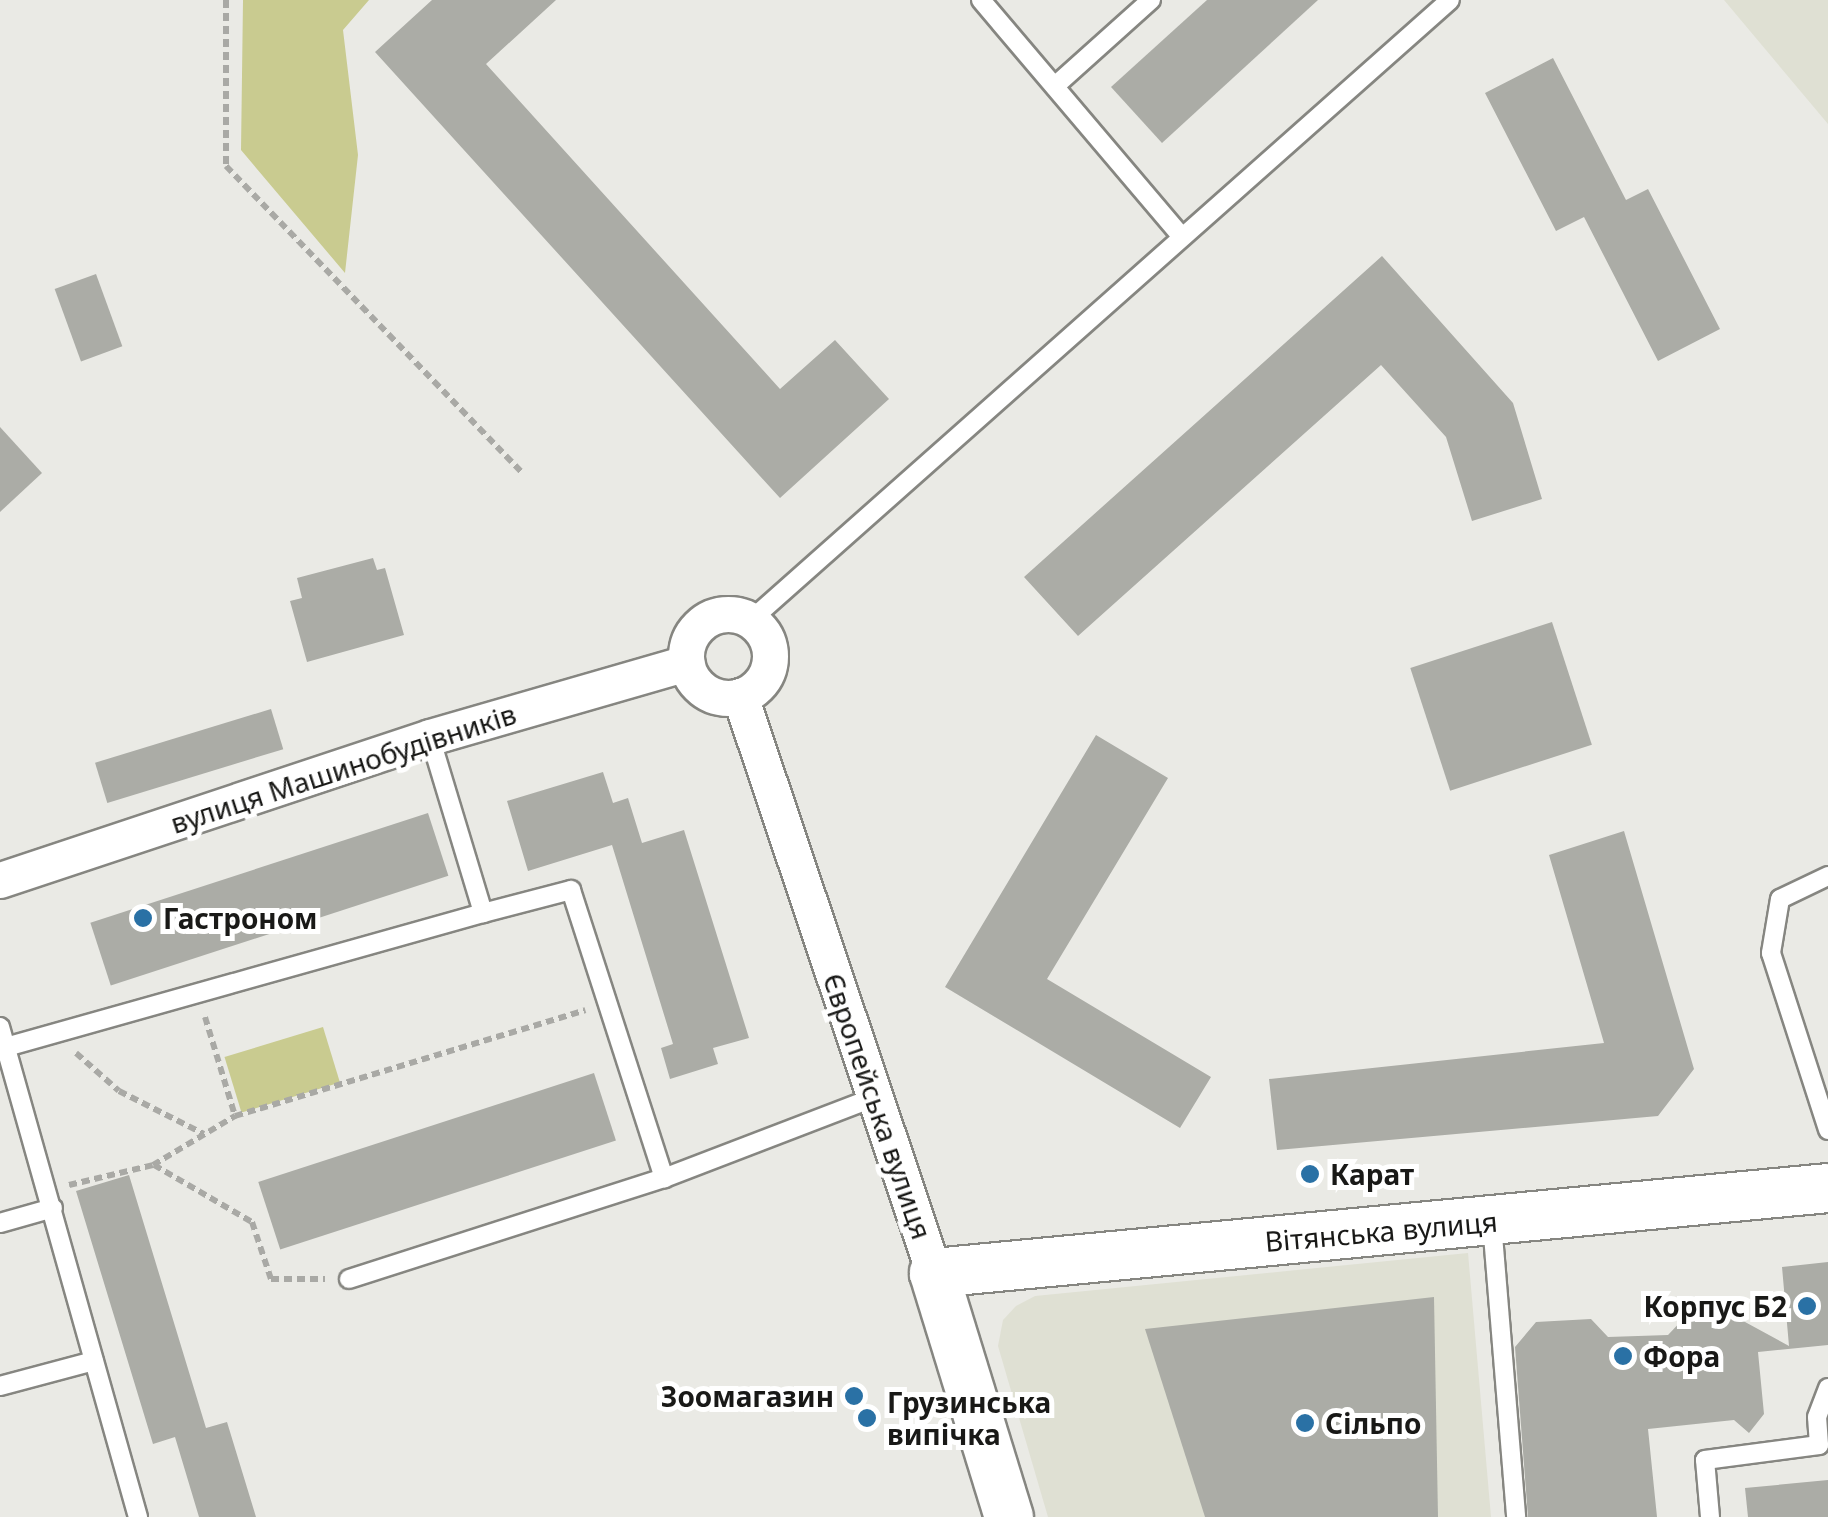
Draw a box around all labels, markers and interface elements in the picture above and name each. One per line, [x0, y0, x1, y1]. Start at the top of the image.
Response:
street label: вулиця Машинобудівників [166, 696, 520, 840]
place label: Гастроном [163, 901, 318, 935]
marker: Гастроном [132, 907, 154, 929]
street label: Європейська вулиця [817, 969, 939, 1243]
place label: Карат [1330, 1157, 1414, 1191]
marker: Карат [1299, 1163, 1321, 1185]
street label: Вітянська вулиця [1263, 1204, 1499, 1258]
place label: Корпус Б2 [1644, 1289, 1787, 1323]
marker: Корпус Б2 [1796, 1295, 1818, 1317]
place label: Фора [1643, 1339, 1720, 1373]
marker: Фора [1612, 1345, 1634, 1367]
place label: Зоомагазин [661, 1379, 834, 1413]
marker: Зоомагазин [843, 1385, 865, 1407]
place label: Грузинська випічка [887, 1385, 1051, 1451]
place label: Сільпо [1325, 1406, 1421, 1440]
marker: Грузинська випічка [856, 1407, 878, 1429]
marker: Сільпо [1294, 1412, 1316, 1434]

